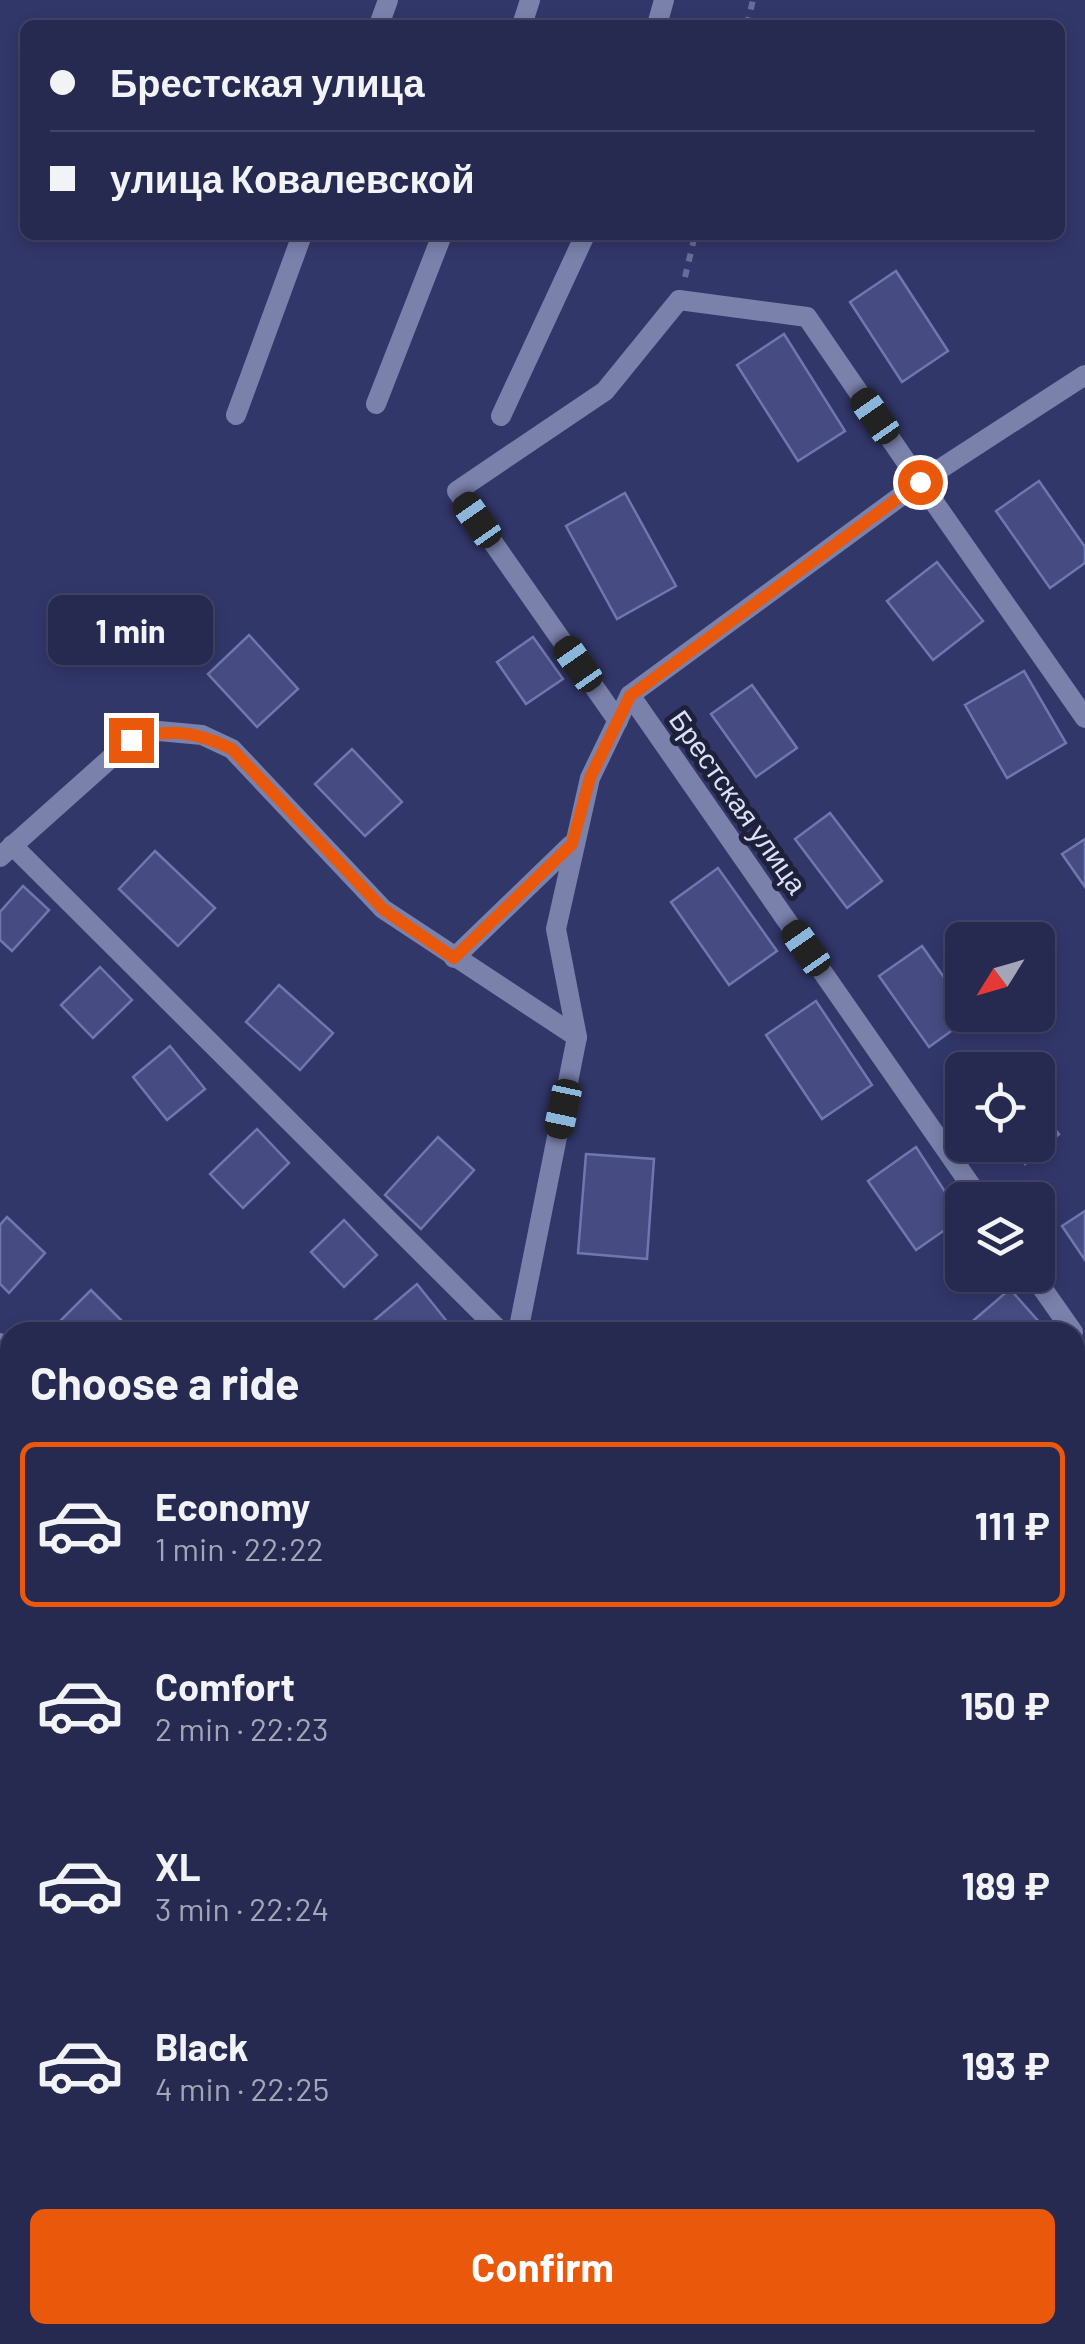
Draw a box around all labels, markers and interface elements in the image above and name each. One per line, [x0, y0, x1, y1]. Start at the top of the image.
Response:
text: Брестская улица [110, 59, 425, 105]
text: улица Ковалевской [110, 155, 475, 201]
car [846, 383, 904, 449]
route start [898, 460, 943, 505]
car [448, 487, 506, 553]
callout: 1 min [48, 595, 214, 665]
text: 1 min [95, 611, 166, 649]
car [549, 631, 607, 697]
street label: Брестская улица [663, 703, 815, 900]
route end [109, 718, 154, 763]
car [777, 915, 835, 981]
north arrow [945, 922, 1055, 1032]
map controls [945, 922, 1055, 1292]
button: locate [945, 1052, 1055, 1162]
car [542, 1077, 584, 1141]
button: layers [945, 1182, 1055, 1292]
text: Choose a ride [30, 1355, 300, 1409]
icon: car [35, 1480, 125, 1570]
text: Economy [155, 1483, 310, 1529]
text: 111 ₽ [975, 1502, 1050, 1548]
text: 1 min · 22:22 [155, 1529, 323, 1567]
icon: car [35, 1660, 125, 1750]
text: Comfort [155, 1663, 295, 1709]
text: 150 ₽ [960, 1682, 1050, 1728]
text: 2 min · 22:23 [155, 1709, 329, 1747]
icon: car [35, 1840, 125, 1930]
text: XL [155, 1843, 201, 1889]
text: 189 ₽ [962, 1862, 1050, 1908]
text: 3 min · 22:24 [155, 1889, 329, 1927]
icon: car [35, 2020, 125, 2110]
text: Black [155, 2023, 249, 2069]
text: 193 ₽ [962, 2042, 1050, 2088]
text: 4 min · 22:25 [155, 2069, 329, 2107]
button: Confirm [30, 2209, 1055, 2324]

